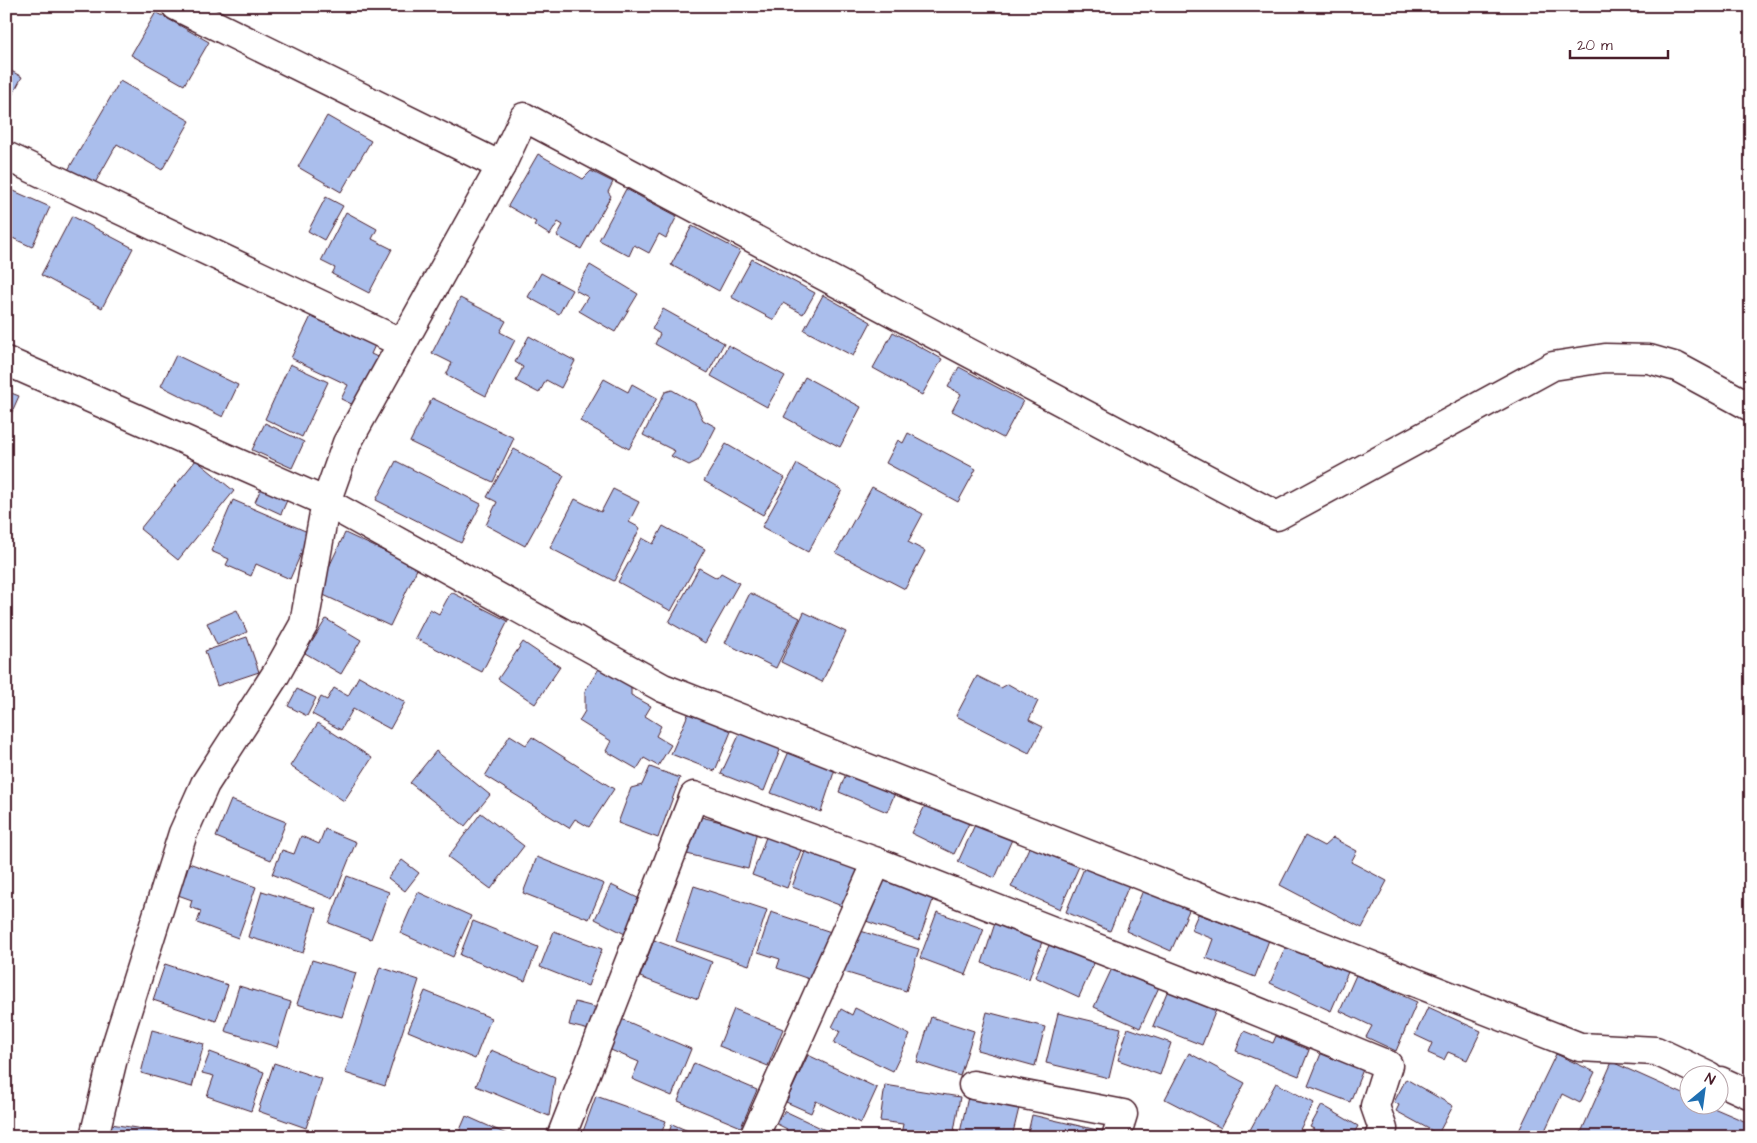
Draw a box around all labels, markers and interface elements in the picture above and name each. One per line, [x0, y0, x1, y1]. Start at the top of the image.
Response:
scale bar [1570, 28, 1667, 60]
text: 20 m [1577, 35, 1613, 56]
north arrow [1680, 1066, 1730, 1116]
text: N [1701, 1069, 1719, 1090]

